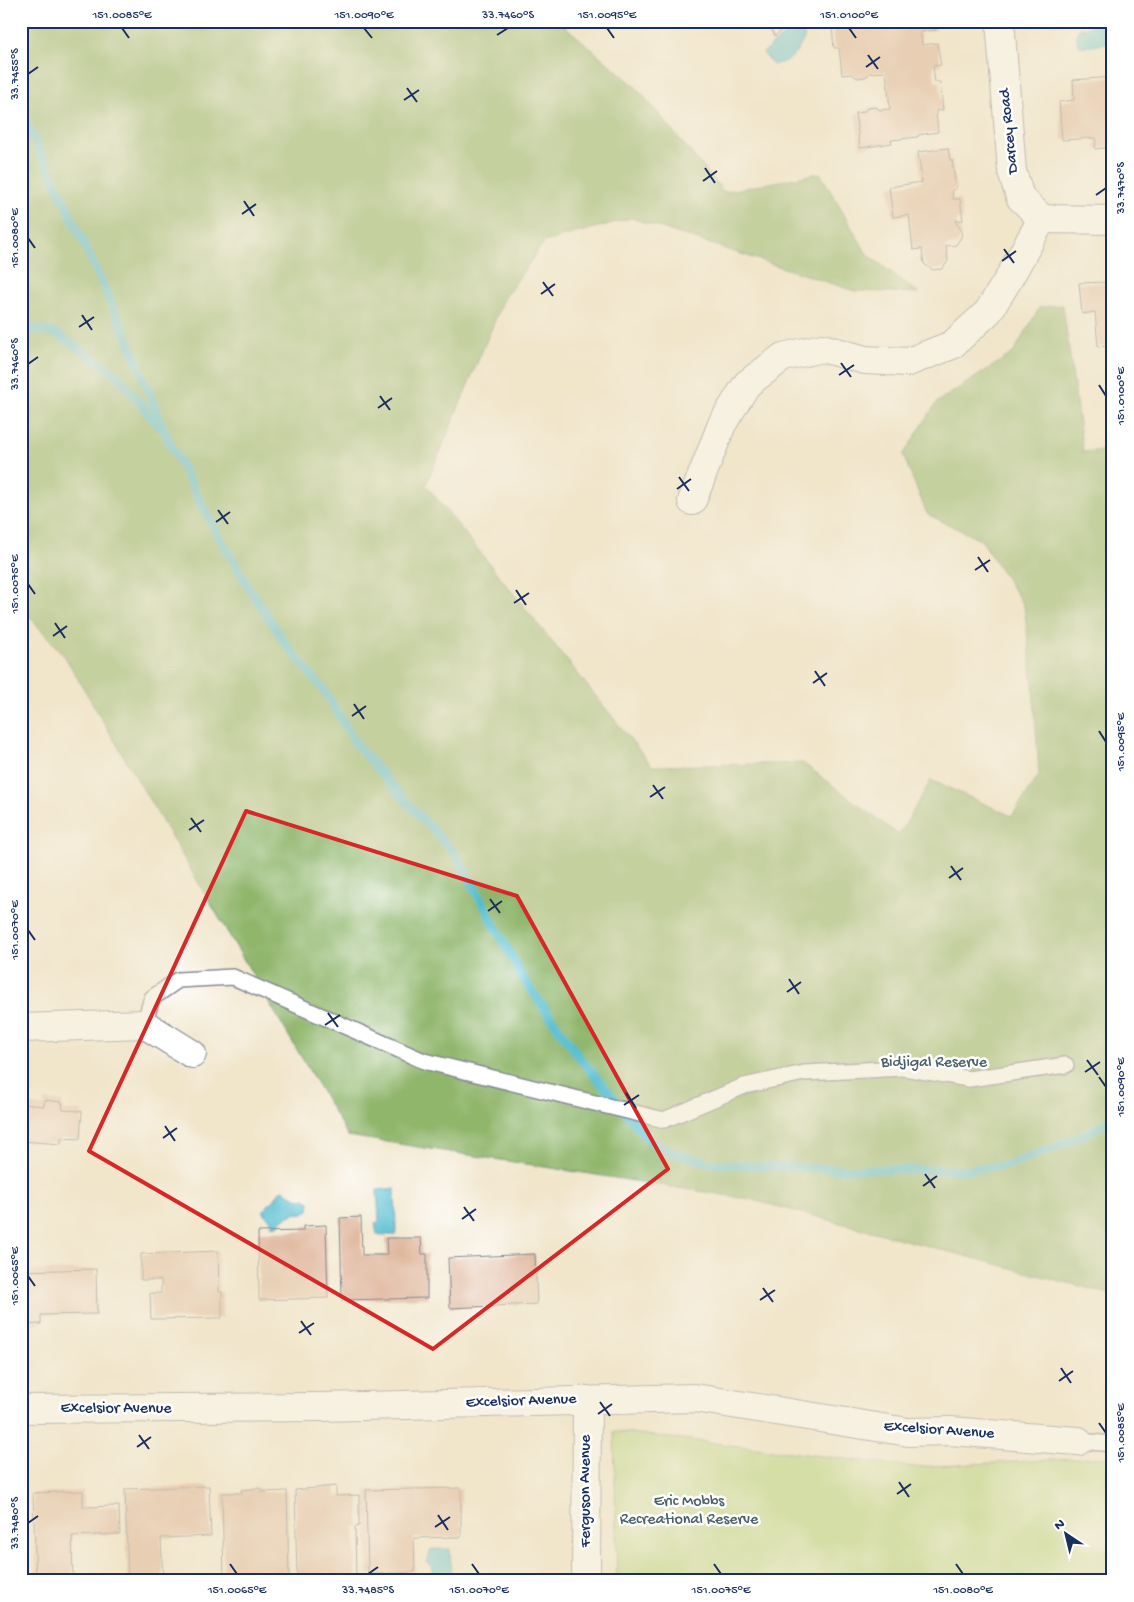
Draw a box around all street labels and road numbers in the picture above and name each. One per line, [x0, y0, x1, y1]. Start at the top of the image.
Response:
street label: Darcey Road [996, 86, 1024, 175]
street label: Excelsior Avenue [465, 1391, 577, 1413]
street label: Excelsior Avenue [61, 1400, 172, 1419]
street label: Excelsior Avenue [883, 1418, 996, 1444]
street label: Ferguson Avenue [577, 1434, 596, 1548]

